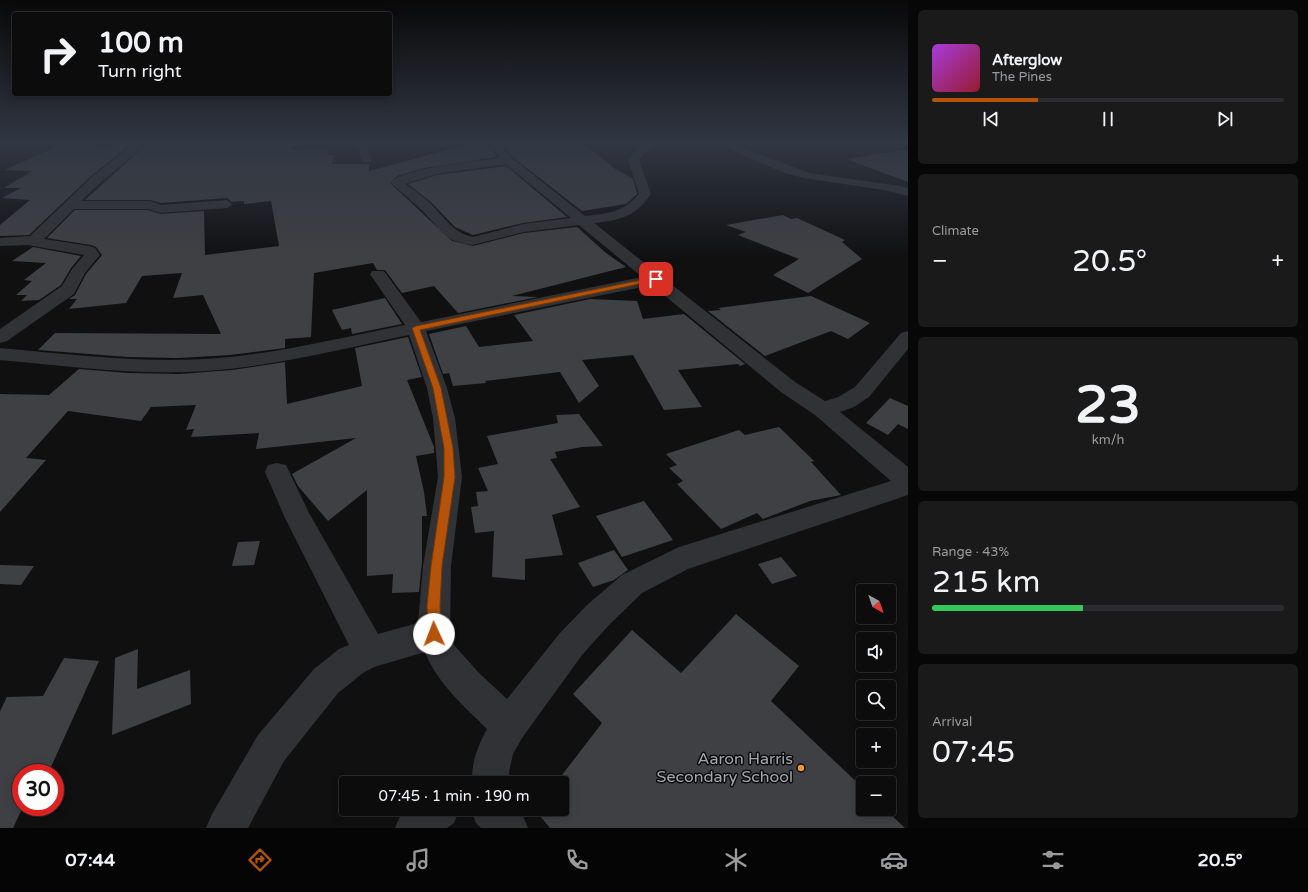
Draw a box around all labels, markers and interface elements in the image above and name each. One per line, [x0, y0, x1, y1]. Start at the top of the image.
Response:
text: 100 m [98, 26, 184, 60]
icon: right [32, 28, 84, 80]
text: Afterglow [992, 51, 1062, 69]
text: Turn right [98, 60, 182, 82]
text: The Pines [992, 69, 1052, 85]
icon: previous [980, 108, 1002, 130]
icon: pause [1097, 108, 1119, 130]
icon: next [1214, 108, 1236, 130]
text: Climate [932, 223, 979, 239]
text: 20.5° [1072, 243, 1147, 280]
text: − [932, 248, 948, 274]
text: + [1272, 248, 1284, 274]
pin [639, 262, 673, 296]
icon: arrive [645, 268, 667, 290]
text: 23 [1075, 374, 1141, 437]
text: km/h [1092, 432, 1124, 448]
text: Range · 43% [932, 544, 1009, 560]
text: 215 km [932, 564, 1040, 601]
north arrow [856, 584, 896, 624]
map controls [856, 584, 896, 816]
position arrow [413, 613, 455, 655]
button: sound [856, 632, 896, 672]
button: search [856, 680, 896, 720]
text: Arrival [932, 714, 972, 730]
button: + [856, 728, 896, 768]
text: 07:45 [932, 734, 1015, 771]
place label: Aaron Harris Secondary School [657, 749, 793, 787]
marker: Aaron Harris Secondary School [796, 763, 806, 773]
speed limit sign: 30 [12, 764, 64, 816]
button: − [856, 776, 896, 816]
text: 07:45 · 1 min · 190 m [379, 787, 529, 805]
icon: directions [246, 846, 274, 874]
icon: music [404, 846, 432, 874]
icon: phone [563, 846, 591, 874]
icon: climate [722, 846, 750, 874]
icon: car [880, 846, 908, 874]
icon: filters [1039, 846, 1067, 874]
text: 07:44 [65, 849, 115, 871]
text: 20.5° [1198, 849, 1243, 871]

